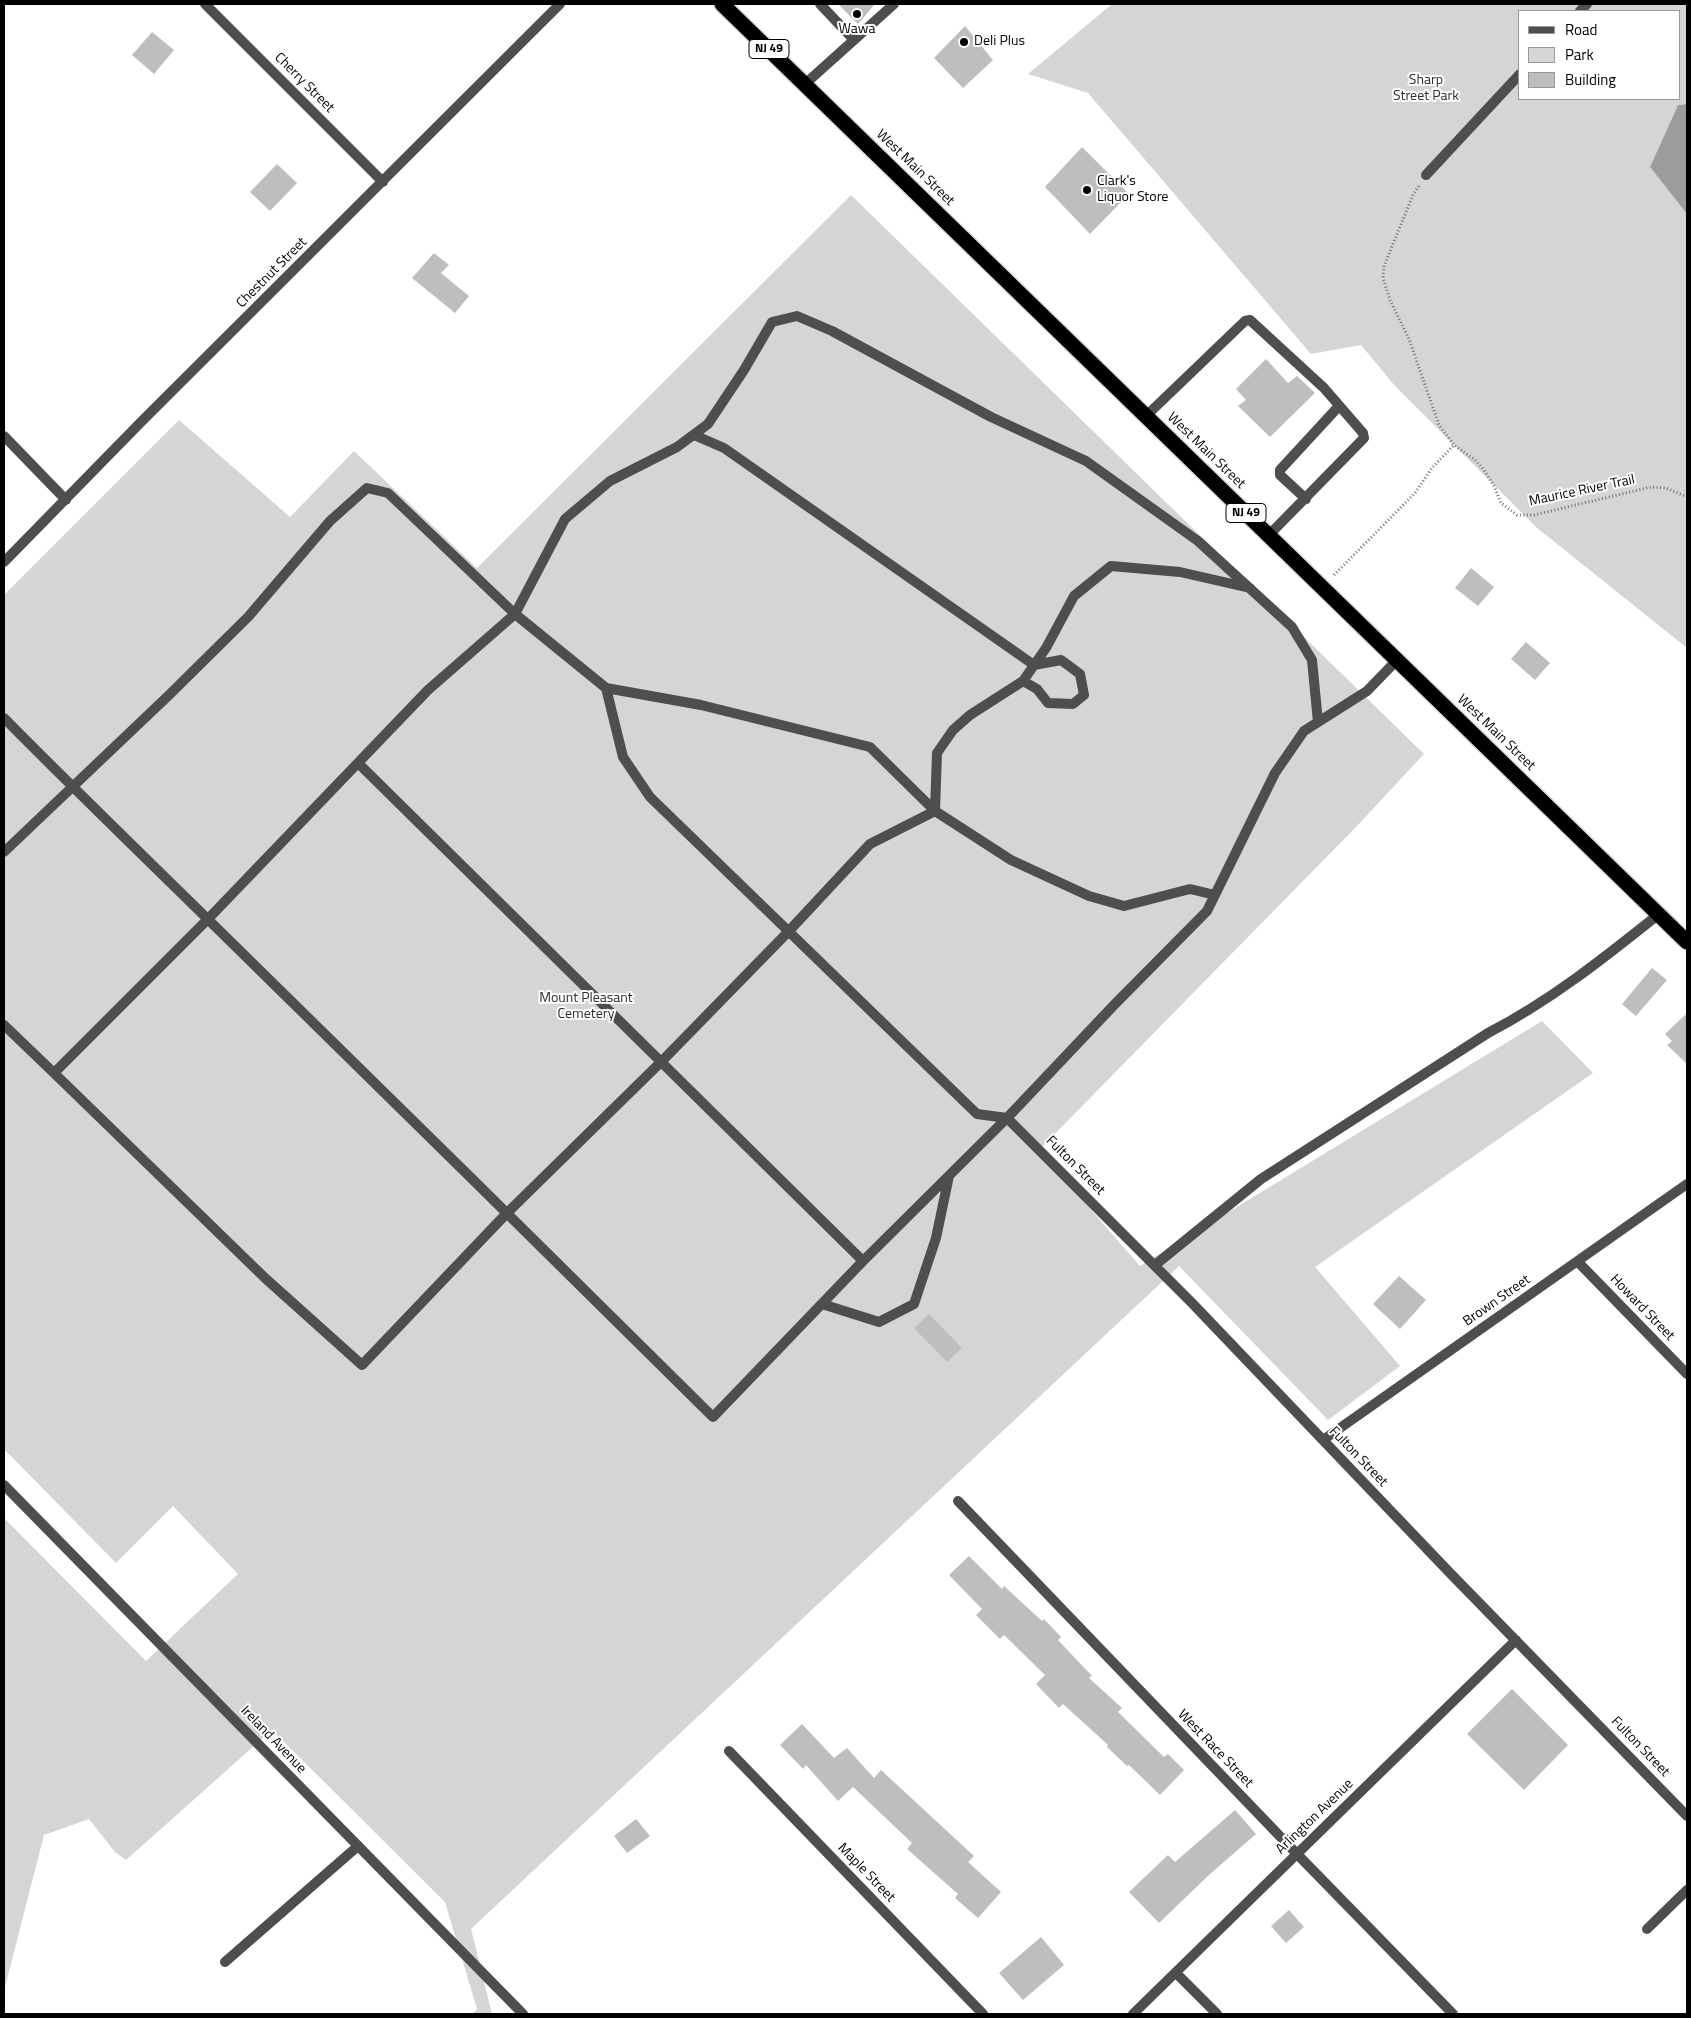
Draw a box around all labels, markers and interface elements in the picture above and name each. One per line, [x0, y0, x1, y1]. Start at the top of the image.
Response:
marker: Wawa [851, 8, 863, 20]
legend [1518, 10, 1681, 100]
text: Road [1565, 18, 1597, 41]
place label: Wawa [839, 22, 875, 38]
place label: Deli Plus [974, 34, 1025, 50]
marker: Deli Plus [958, 36, 970, 48]
road number: NJ 49 [749, 40, 789, 59]
text: Park [1565, 43, 1594, 66]
street label: Cherry Street [271, 50, 337, 116]
text: Building [1565, 68, 1616, 91]
park label: Sharp Street Park [1393, 73, 1459, 105]
street label: West Main Street [872, 126, 958, 210]
place label: Clark's Liquor Store [1097, 174, 1168, 206]
marker: Clark's Liquor Store [1081, 184, 1093, 196]
street label: Chestnut Street [233, 234, 311, 312]
street label: West Main Street [1163, 409, 1249, 493]
street label: Maurice River Trail [1527, 472, 1637, 510]
road number: NJ 49 [1226, 503, 1266, 522]
street label: West Main Street [1453, 691, 1539, 775]
park label: Mount Pleasant Cemetery [539, 991, 633, 1024]
street label: Fulton Street [1042, 1133, 1108, 1199]
street label: Howard Street [1606, 1271, 1678, 1345]
street label: Brown Street [1460, 1272, 1534, 1330]
street label: Fulton Street [1325, 1424, 1391, 1490]
street label: Ireland Avenue [237, 1703, 309, 1777]
street label: West Race Street [1174, 1707, 1256, 1791]
street label: Fulton Street [1607, 1714, 1673, 1780]
street label: Arlington Avenue [1273, 1776, 1357, 1858]
street label: Maple Street [834, 1840, 898, 1906]

